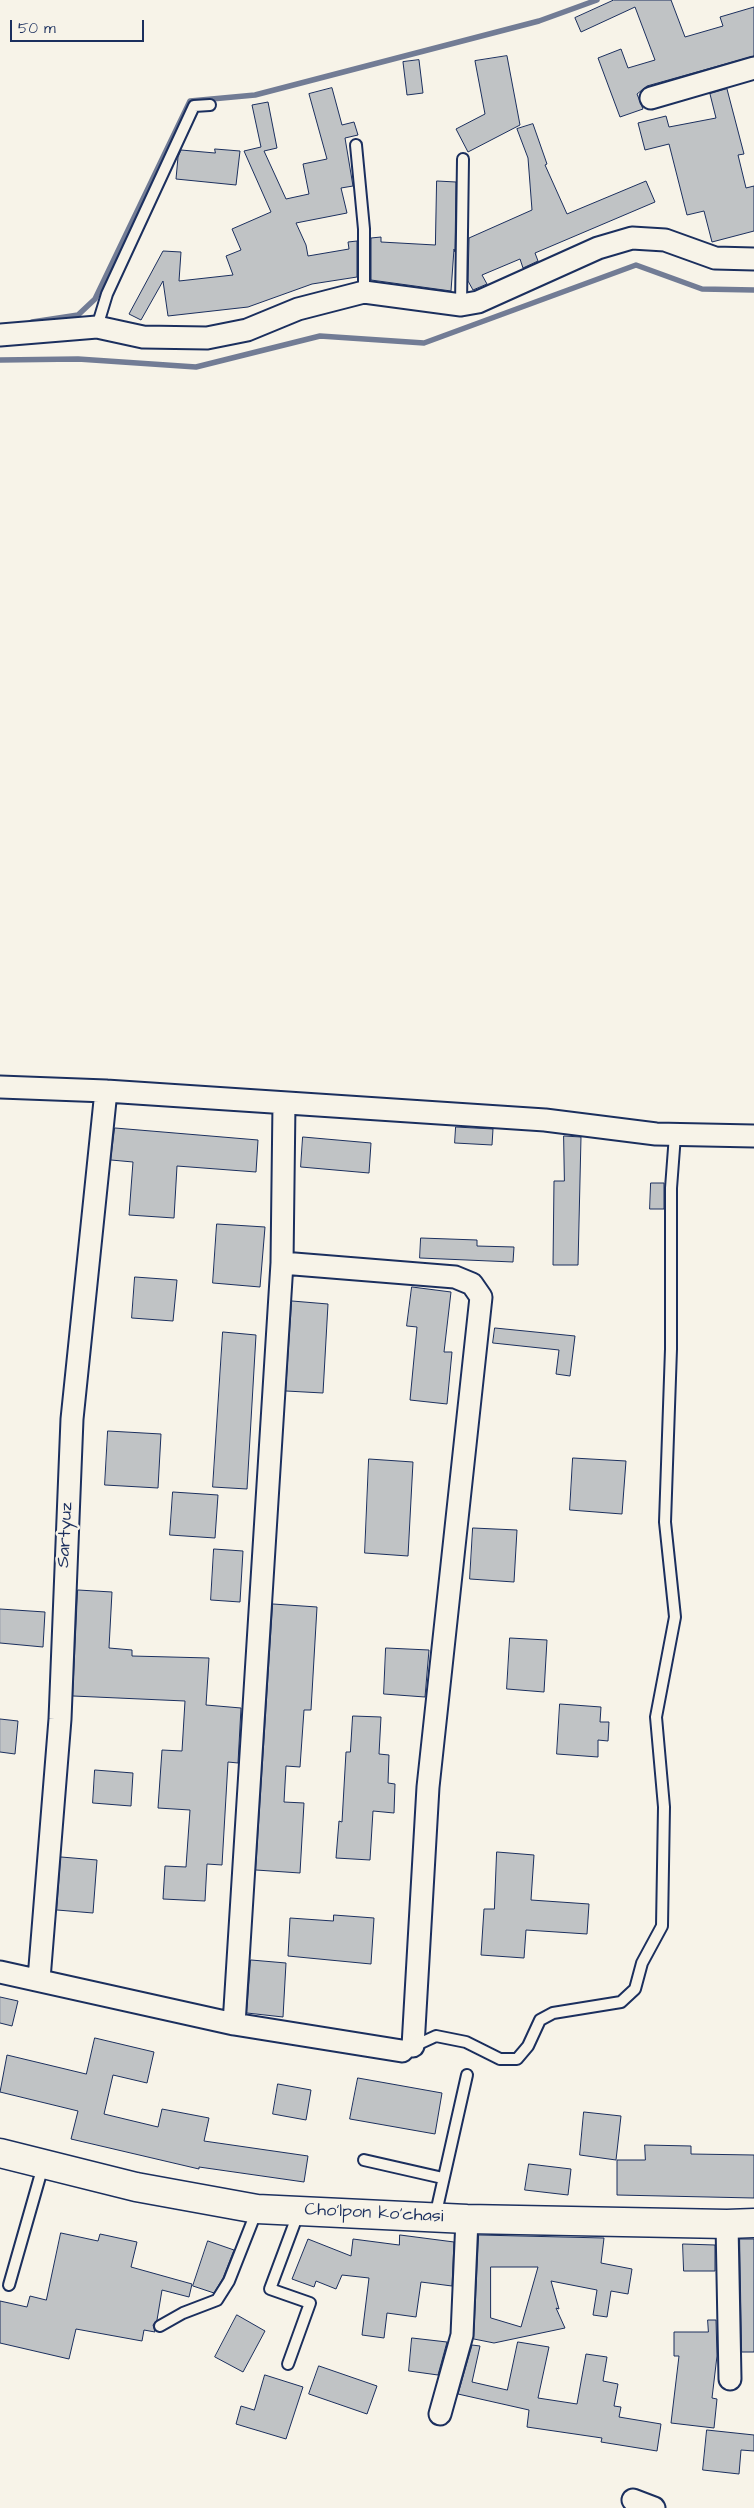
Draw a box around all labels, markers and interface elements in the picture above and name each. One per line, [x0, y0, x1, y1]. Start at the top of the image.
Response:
scale bar [12, 10, 146, 42]
text: 50 m [18, 18, 56, 39]
street label: Sartyuz [53, 1502, 79, 1568]
street label: Cho'lpon ko'chasi [304, 2200, 444, 2228]

